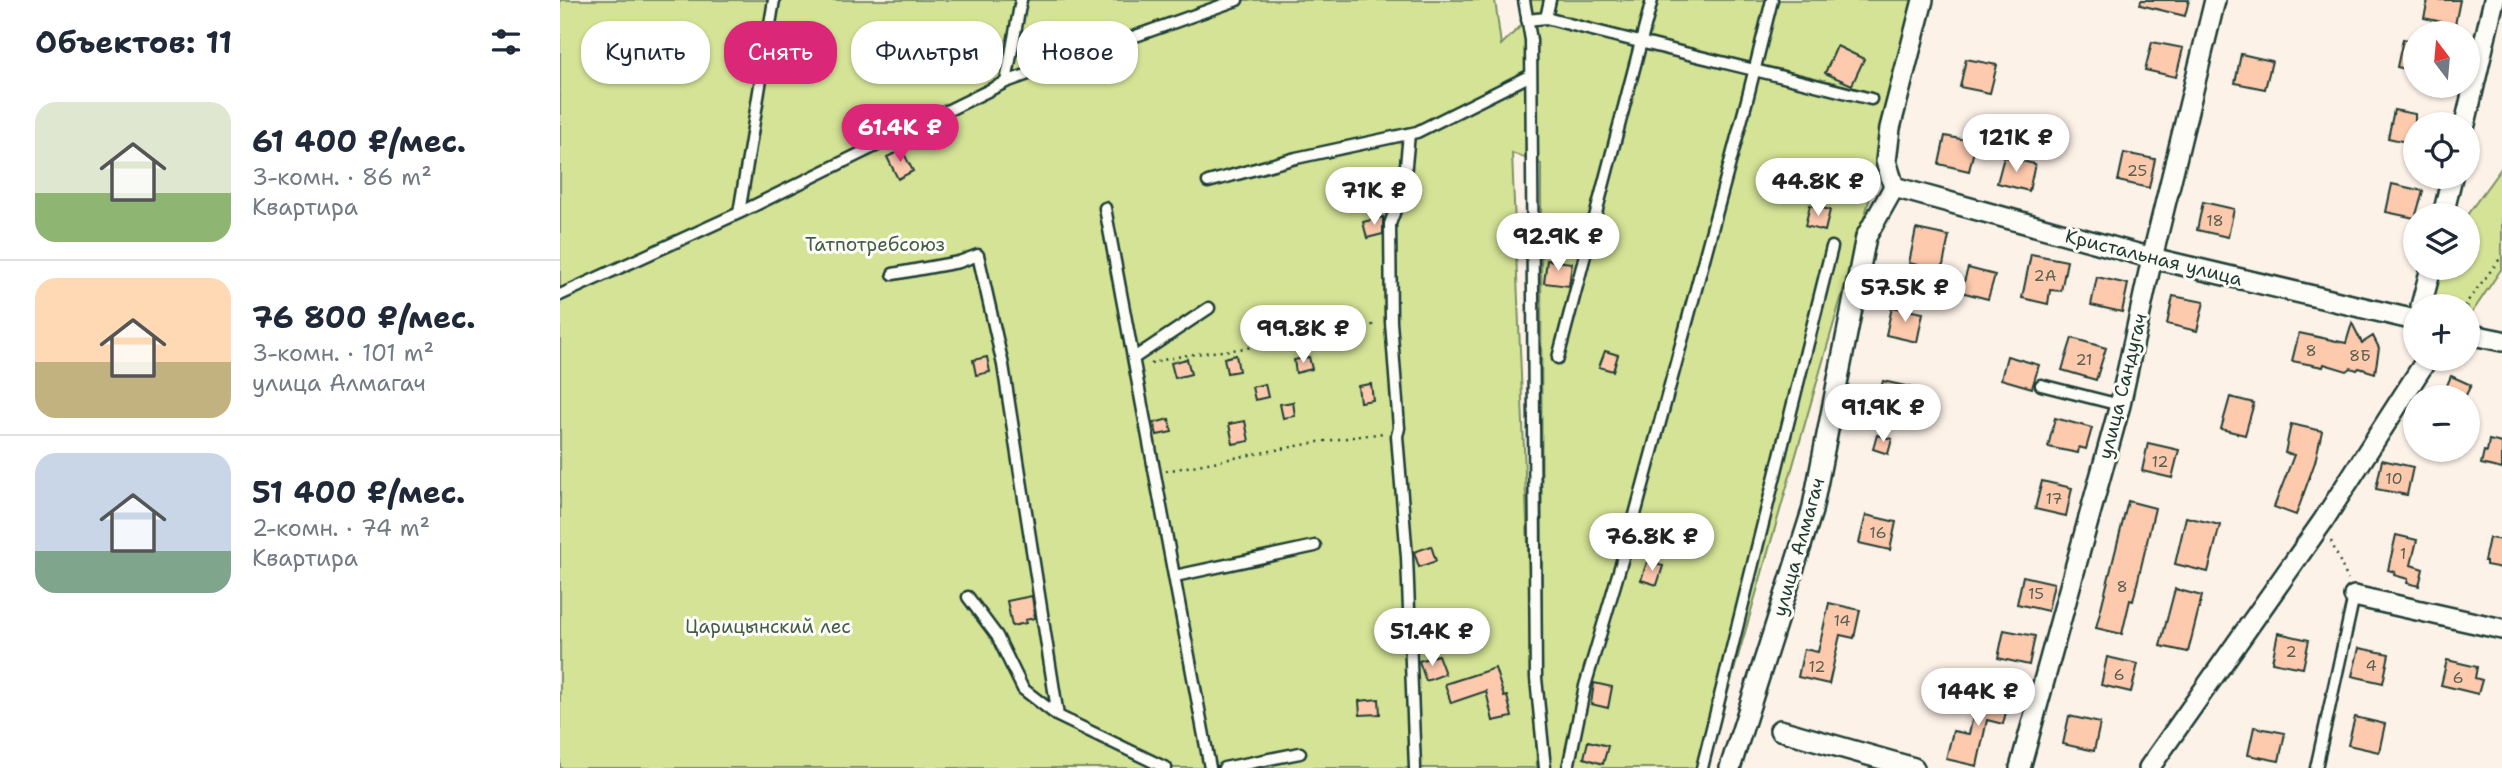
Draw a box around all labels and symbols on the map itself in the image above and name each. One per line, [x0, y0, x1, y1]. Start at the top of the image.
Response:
north arrow [2403, 21, 2480, 98]
pin: 61.4K ₽ [835, 104, 965, 164]
pin: 121K ₽ [1959, 114, 2073, 174]
pin: 44.8K ₽ [1753, 158, 1883, 218]
house number: 25 [2127, 160, 2147, 181]
pin: 71K ₽ [1325, 168, 1423, 227]
house number: 18 [2206, 210, 2224, 231]
pin: 92.9K ₽ [1493, 214, 1623, 273]
street label: Кристальная улица [2063, 223, 2245, 292]
park label: Татпотребсоюз [805, 232, 945, 257]
pin: 57.5K ₽ [1840, 264, 1970, 324]
house number: 2А [2034, 265, 2056, 286]
pin: 99.8K ₽ [1238, 306, 1368, 365]
street label: улица Сандугач [2092, 311, 2153, 462]
house number: 8 [2305, 340, 2317, 361]
house number: 8Б [2349, 345, 2371, 366]
house number: 21 [2075, 349, 2093, 370]
pin: 91.9K ₽ [1818, 384, 1948, 444]
house number: 12 [2151, 451, 2169, 472]
house number: 10 [2385, 468, 2403, 489]
street label: улица Алмагач [1767, 475, 1830, 620]
house number: 17 [2045, 488, 2063, 509]
pin: 76.8K ₽ [1587, 514, 1717, 573]
house number: 16 [1869, 522, 1887, 543]
house number: 1 [2400, 543, 2406, 564]
house number: 8 [2116, 576, 2128, 597]
house number: 15 [2028, 583, 2044, 604]
pin: 51.4K ₽ [1367, 608, 1497, 668]
house number: 14 [1833, 610, 1851, 631]
park label: Царицынский лес [685, 614, 851, 639]
house number: 2 [2285, 641, 2297, 662]
house number: 4 [2365, 655, 2377, 676]
house number: 12 [1808, 656, 1826, 677]
house number: 6 [2113, 664, 2125, 685]
house number: 6 [2452, 667, 2464, 688]
pin: 144K ₽ [1921, 668, 2035, 728]

